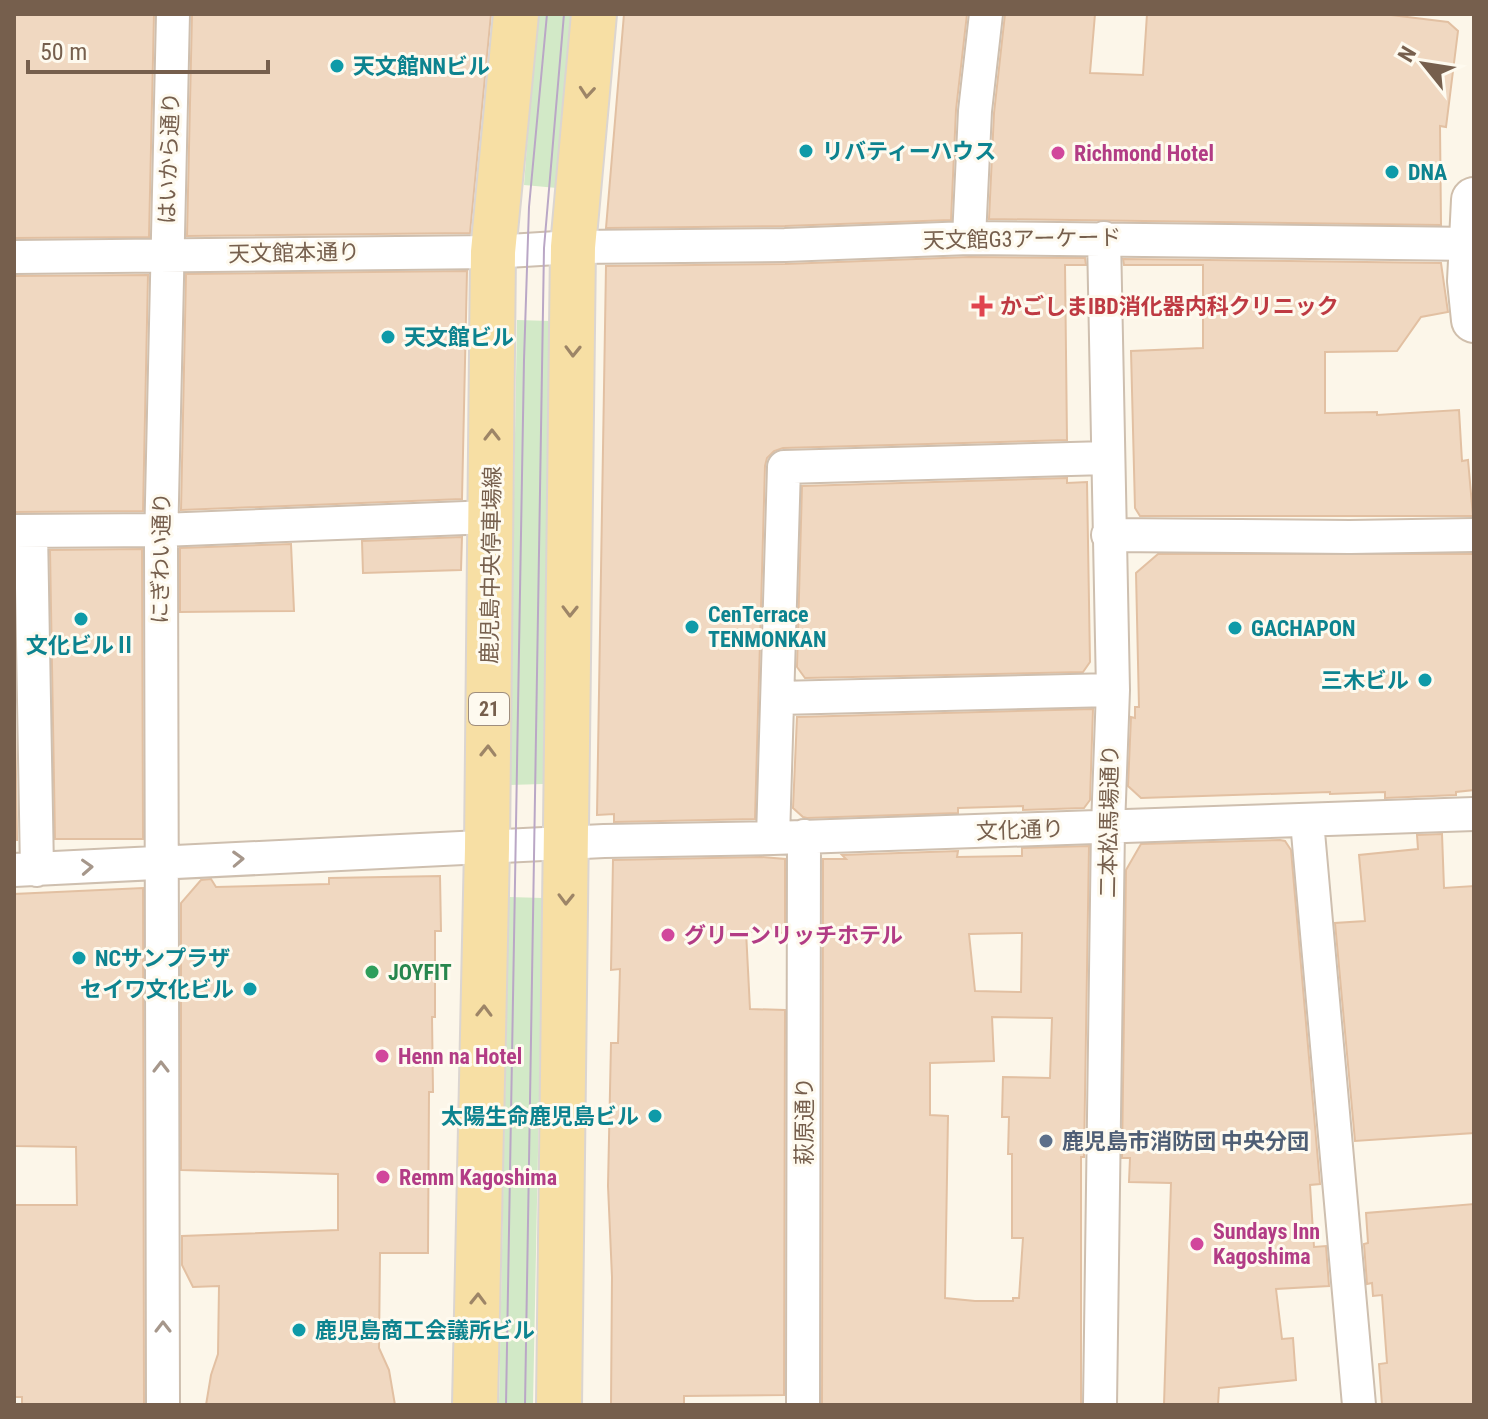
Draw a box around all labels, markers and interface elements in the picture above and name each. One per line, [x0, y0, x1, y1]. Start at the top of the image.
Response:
scale bar [28, 24, 268, 74]
north arrow [1384, 24, 1464, 104]
text: 50 m [40, 38, 87, 66]
text: N [1393, 42, 1421, 66]
place label: 天文館NNビル [353, 54, 490, 79]
marker: 天文館NNビル [328, 57, 346, 75]
one-way arrow [579, 86, 596, 99]
street label: はいから通り [154, 92, 184, 224]
place label: リバティーハウス [822, 139, 996, 164]
place label: Richmond Hotel [1074, 141, 1214, 166]
marker: リバティーハウス [797, 142, 815, 160]
marker: Richmond Hotel [1049, 144, 1067, 162]
place label: DNA [1408, 160, 1447, 185]
marker: DNA [1383, 163, 1401, 181]
street label: 天文館G3アーケード [923, 225, 1121, 253]
street label: 天文館本通り [228, 239, 360, 267]
place label: かごしまIBD消化器内科クリニック [1000, 294, 1339, 319]
marker: かごしまIBD消化器内科クリニック [971, 295, 993, 317]
place label: 天文館ビル [404, 325, 514, 350]
marker: 天文館ビル [379, 328, 397, 346]
one-way arrow [564, 345, 581, 358]
one-way arrow [483, 428, 501, 441]
street label: 鹿児島中央停車場線 [477, 466, 505, 664]
street label: にぎわい通り [147, 492, 175, 624]
place label: CenTerrace TENMONKAN [708, 602, 826, 652]
one-way arrow [561, 605, 578, 618]
marker: 文化ビルⅡ [72, 610, 90, 628]
place label: GACHAPON [1251, 616, 1355, 641]
marker: CenTerrace TENMONKAN [683, 618, 701, 636]
marker: GACHAPON [1226, 619, 1244, 637]
place label: 文化ビルⅡ [26, 633, 136, 658]
place label: 三木ビル [1321, 668, 1409, 693]
marker: 三木ビル [1416, 671, 1434, 689]
road number: 21 [469, 693, 509, 725]
one-way arrow [479, 744, 497, 757]
street label: 二本松馬場通り [1095, 744, 1123, 898]
street label: 文化通り [976, 816, 1064, 844]
one-way arrow [232, 851, 245, 868]
one-way arrow [81, 859, 94, 876]
one-way arrow [557, 893, 575, 906]
place label: グリーンリッチホテル [684, 923, 903, 948]
marker: グリーンリッチホテル [659, 926, 677, 944]
place label: NCサンプラザ [95, 946, 230, 971]
marker: NCサンプラザ [70, 949, 88, 967]
place label: JOYFIT [388, 960, 452, 985]
marker: JOYFIT [363, 963, 381, 981]
place label: セイワ文化ビル [80, 977, 234, 1002]
marker: セイワ文化ビル [241, 980, 259, 998]
one-way arrow [475, 1004, 492, 1017]
place label: Henn na Hotel [398, 1044, 522, 1069]
marker: Henn na Hotel [373, 1047, 391, 1065]
one-way arrow [153, 1060, 170, 1073]
street label: 萩原通り [792, 1077, 817, 1165]
place label: 太陽生命鹿児島ビル [441, 1104, 639, 1129]
marker: 太陽生命鹿児島ビル [646, 1107, 664, 1125]
place label: 鹿児島市消防団 中央分団 [1062, 1129, 1309, 1154]
marker: 鹿児島市消防団 中央分団 [1037, 1132, 1055, 1150]
place label: Remm Kagoshima [399, 1165, 557, 1190]
marker: Remm Kagoshima [374, 1168, 392, 1186]
place label: Sundays Inn Kagoshima [1213, 1219, 1320, 1269]
marker: Sundays Inn Kagoshima [1188, 1235, 1206, 1253]
one-way arrow [469, 1292, 486, 1305]
place label: 鹿児島商工会議所ビル [315, 1318, 535, 1343]
one-way arrow [154, 1320, 171, 1333]
marker: 鹿児島商工会議所ビル [290, 1321, 308, 1339]

